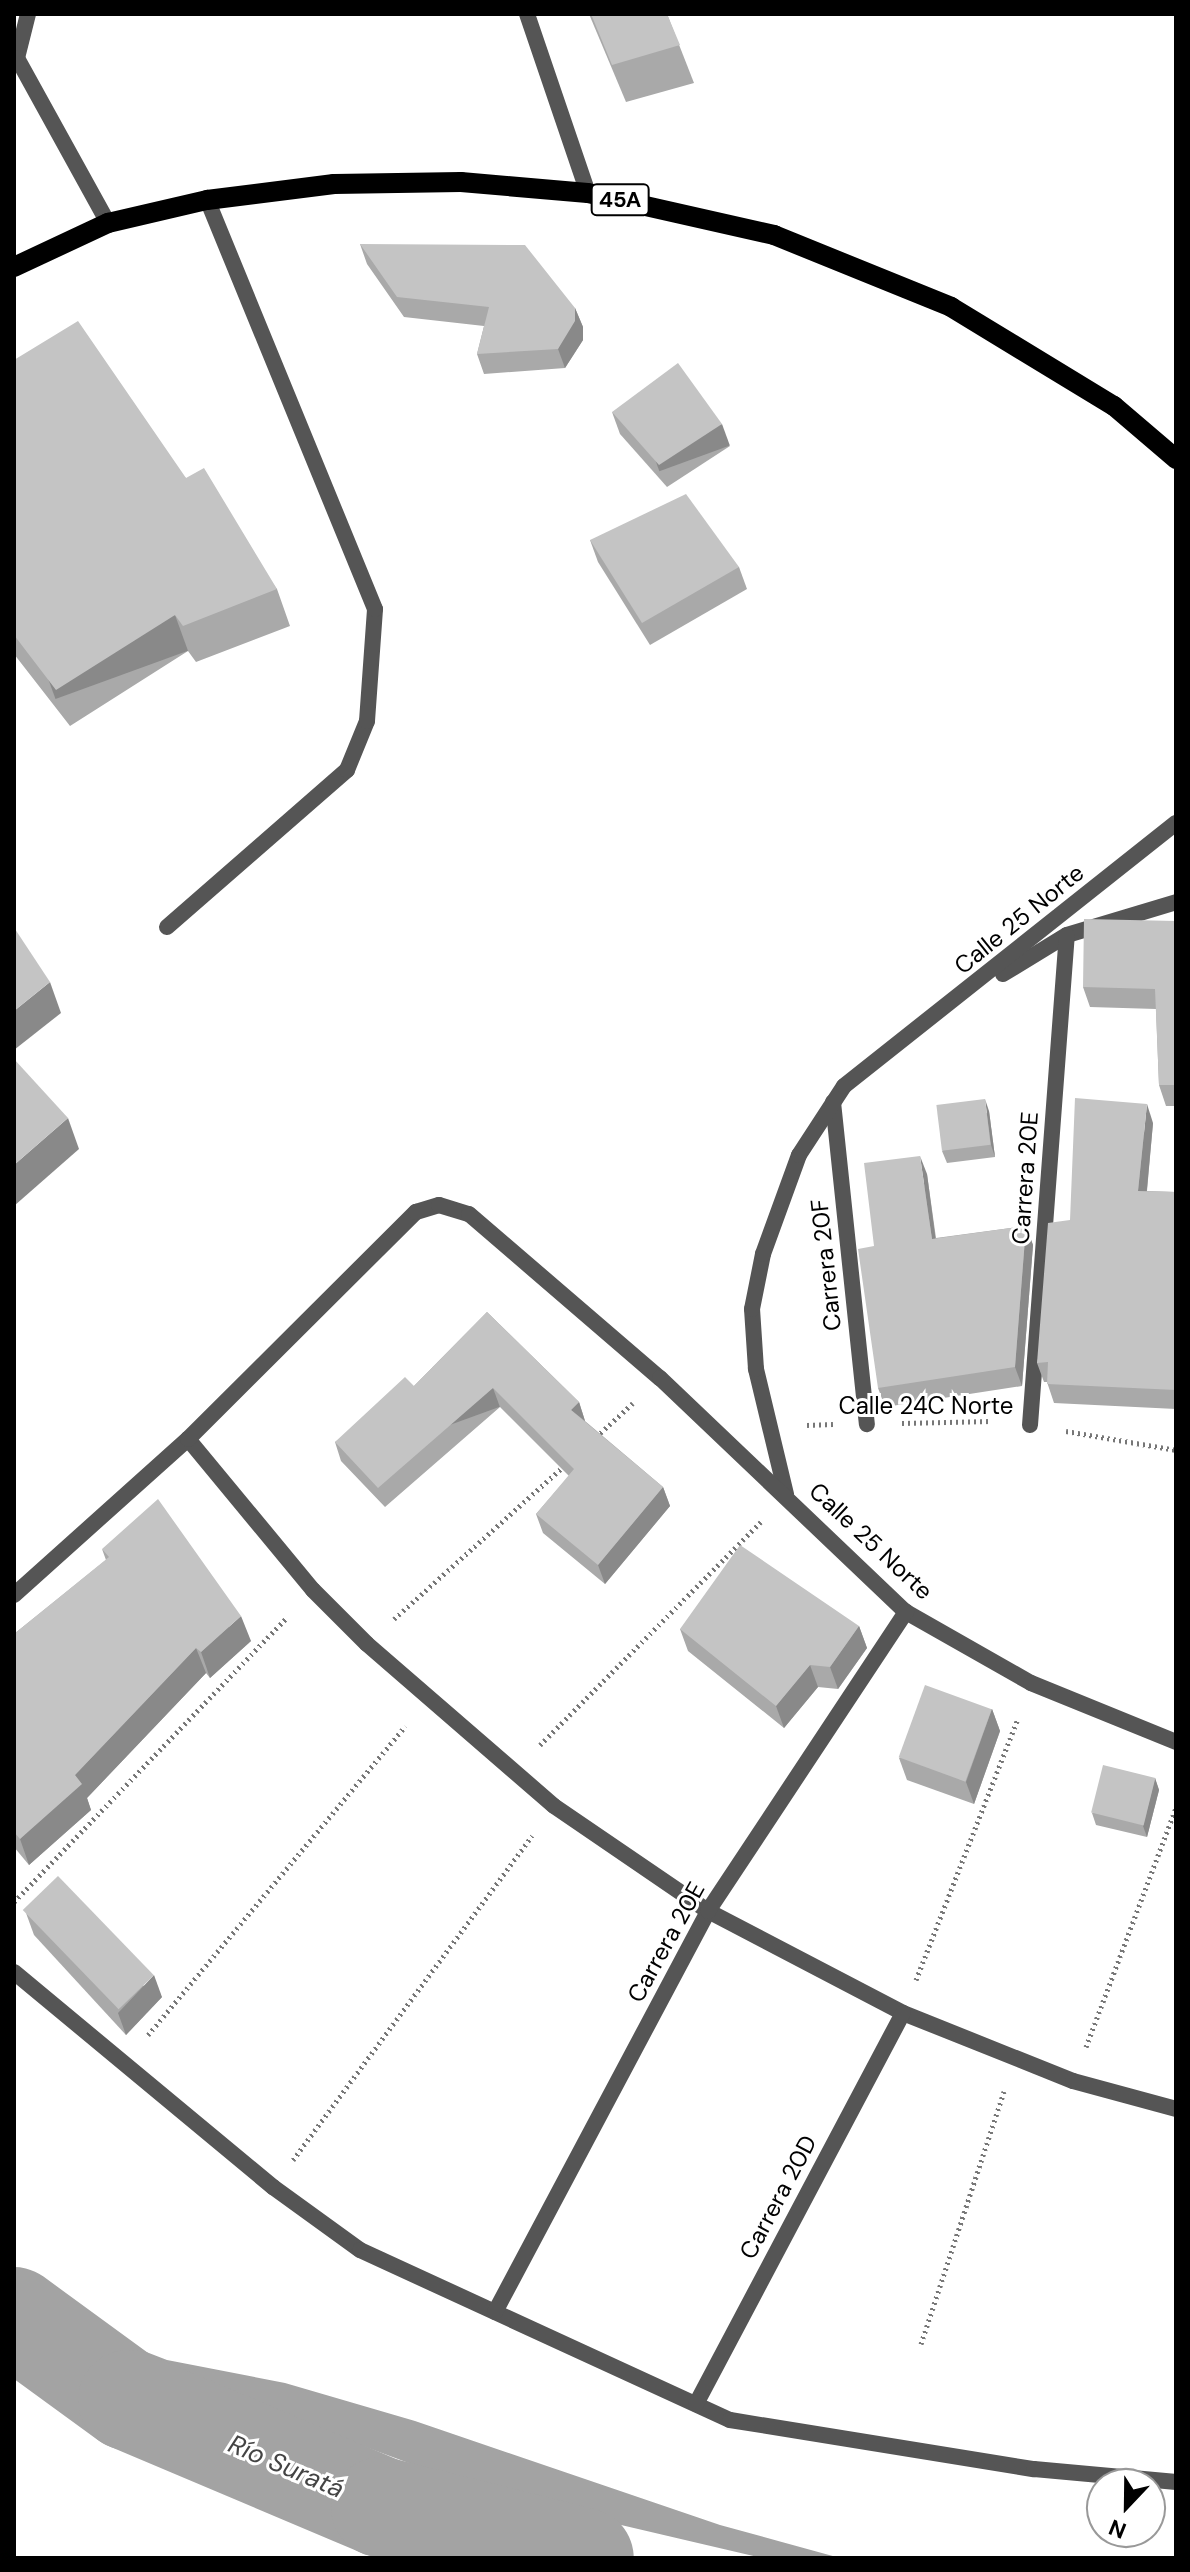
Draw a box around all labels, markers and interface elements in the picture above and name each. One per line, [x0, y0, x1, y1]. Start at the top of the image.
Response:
road number: 45A [590, 182, 650, 218]
street label: Calle 25 Norte [948, 858, 1090, 980]
street label: Carrera 20E [1006, 1111, 1044, 1245]
street label: Carrera 20F [805, 1198, 847, 1332]
street label: Calle 24C Norte [839, 1392, 1013, 1420]
street label: Calle 25 Norte [803, 1477, 939, 1605]
street label: Carrera 20E [621, 1877, 711, 2007]
street label: Carrera 20D [733, 2130, 823, 2264]
water label: Río Suratá [223, 2429, 349, 2505]
north arrow [1086, 2468, 1166, 2548]
text: N [1105, 2512, 1130, 2545]

